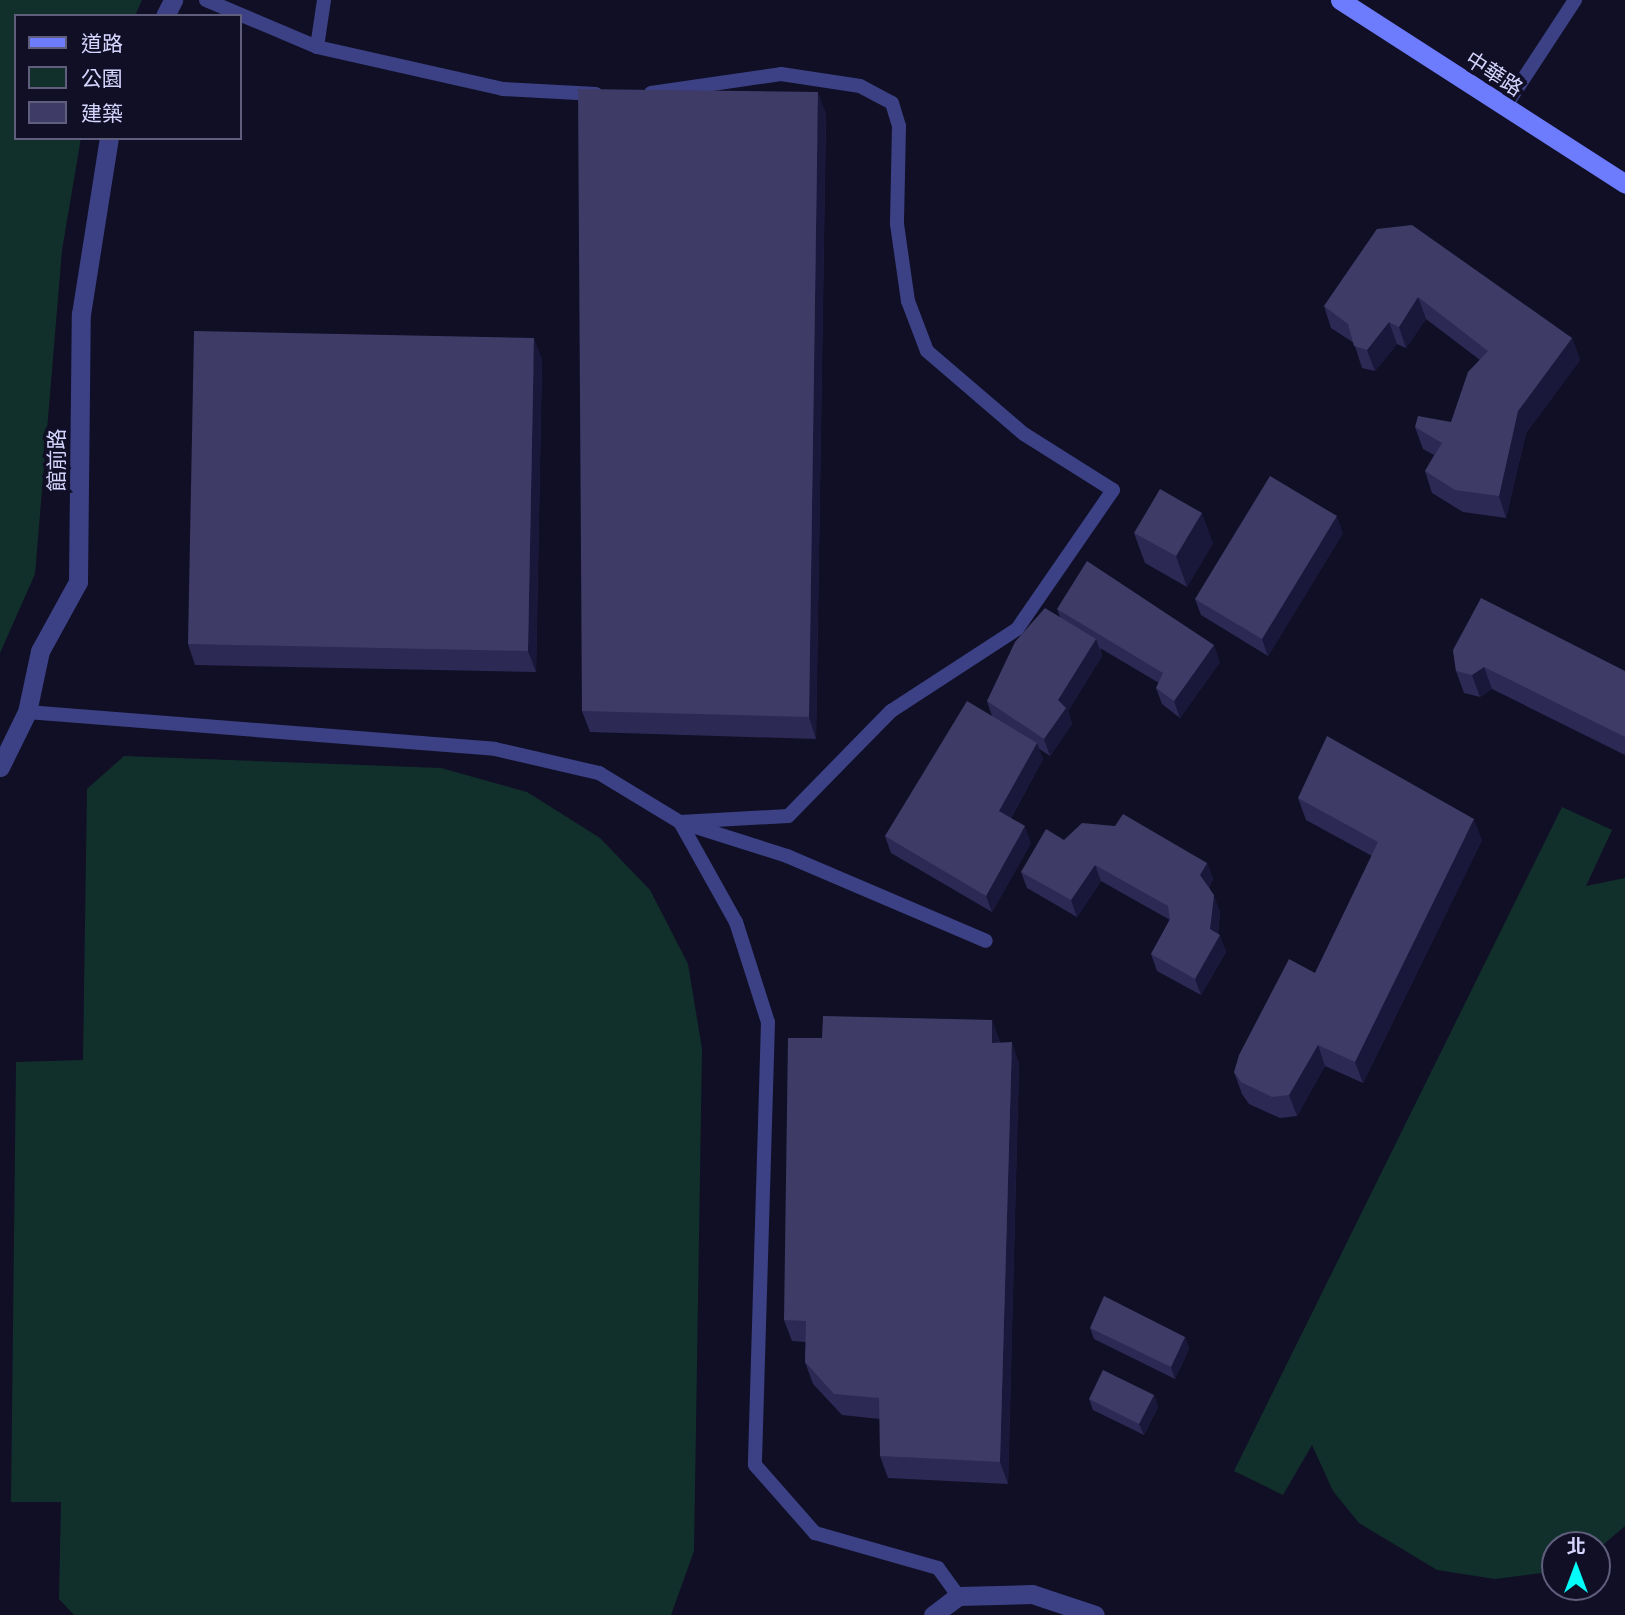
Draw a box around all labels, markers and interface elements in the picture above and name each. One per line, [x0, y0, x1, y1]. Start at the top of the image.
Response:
legend [14, 14, 242, 140]
text: 道路 [81, 29, 123, 58]
street label: 中華路 [1461, 46, 1527, 102]
text: 公園 [81, 64, 123, 93]
text: 建築 [81, 99, 123, 128]
street label: 館前路 [44, 429, 70, 491]
north arrow [1541, 1531, 1611, 1601]
text: 北 [1566, 1533, 1586, 1560]

